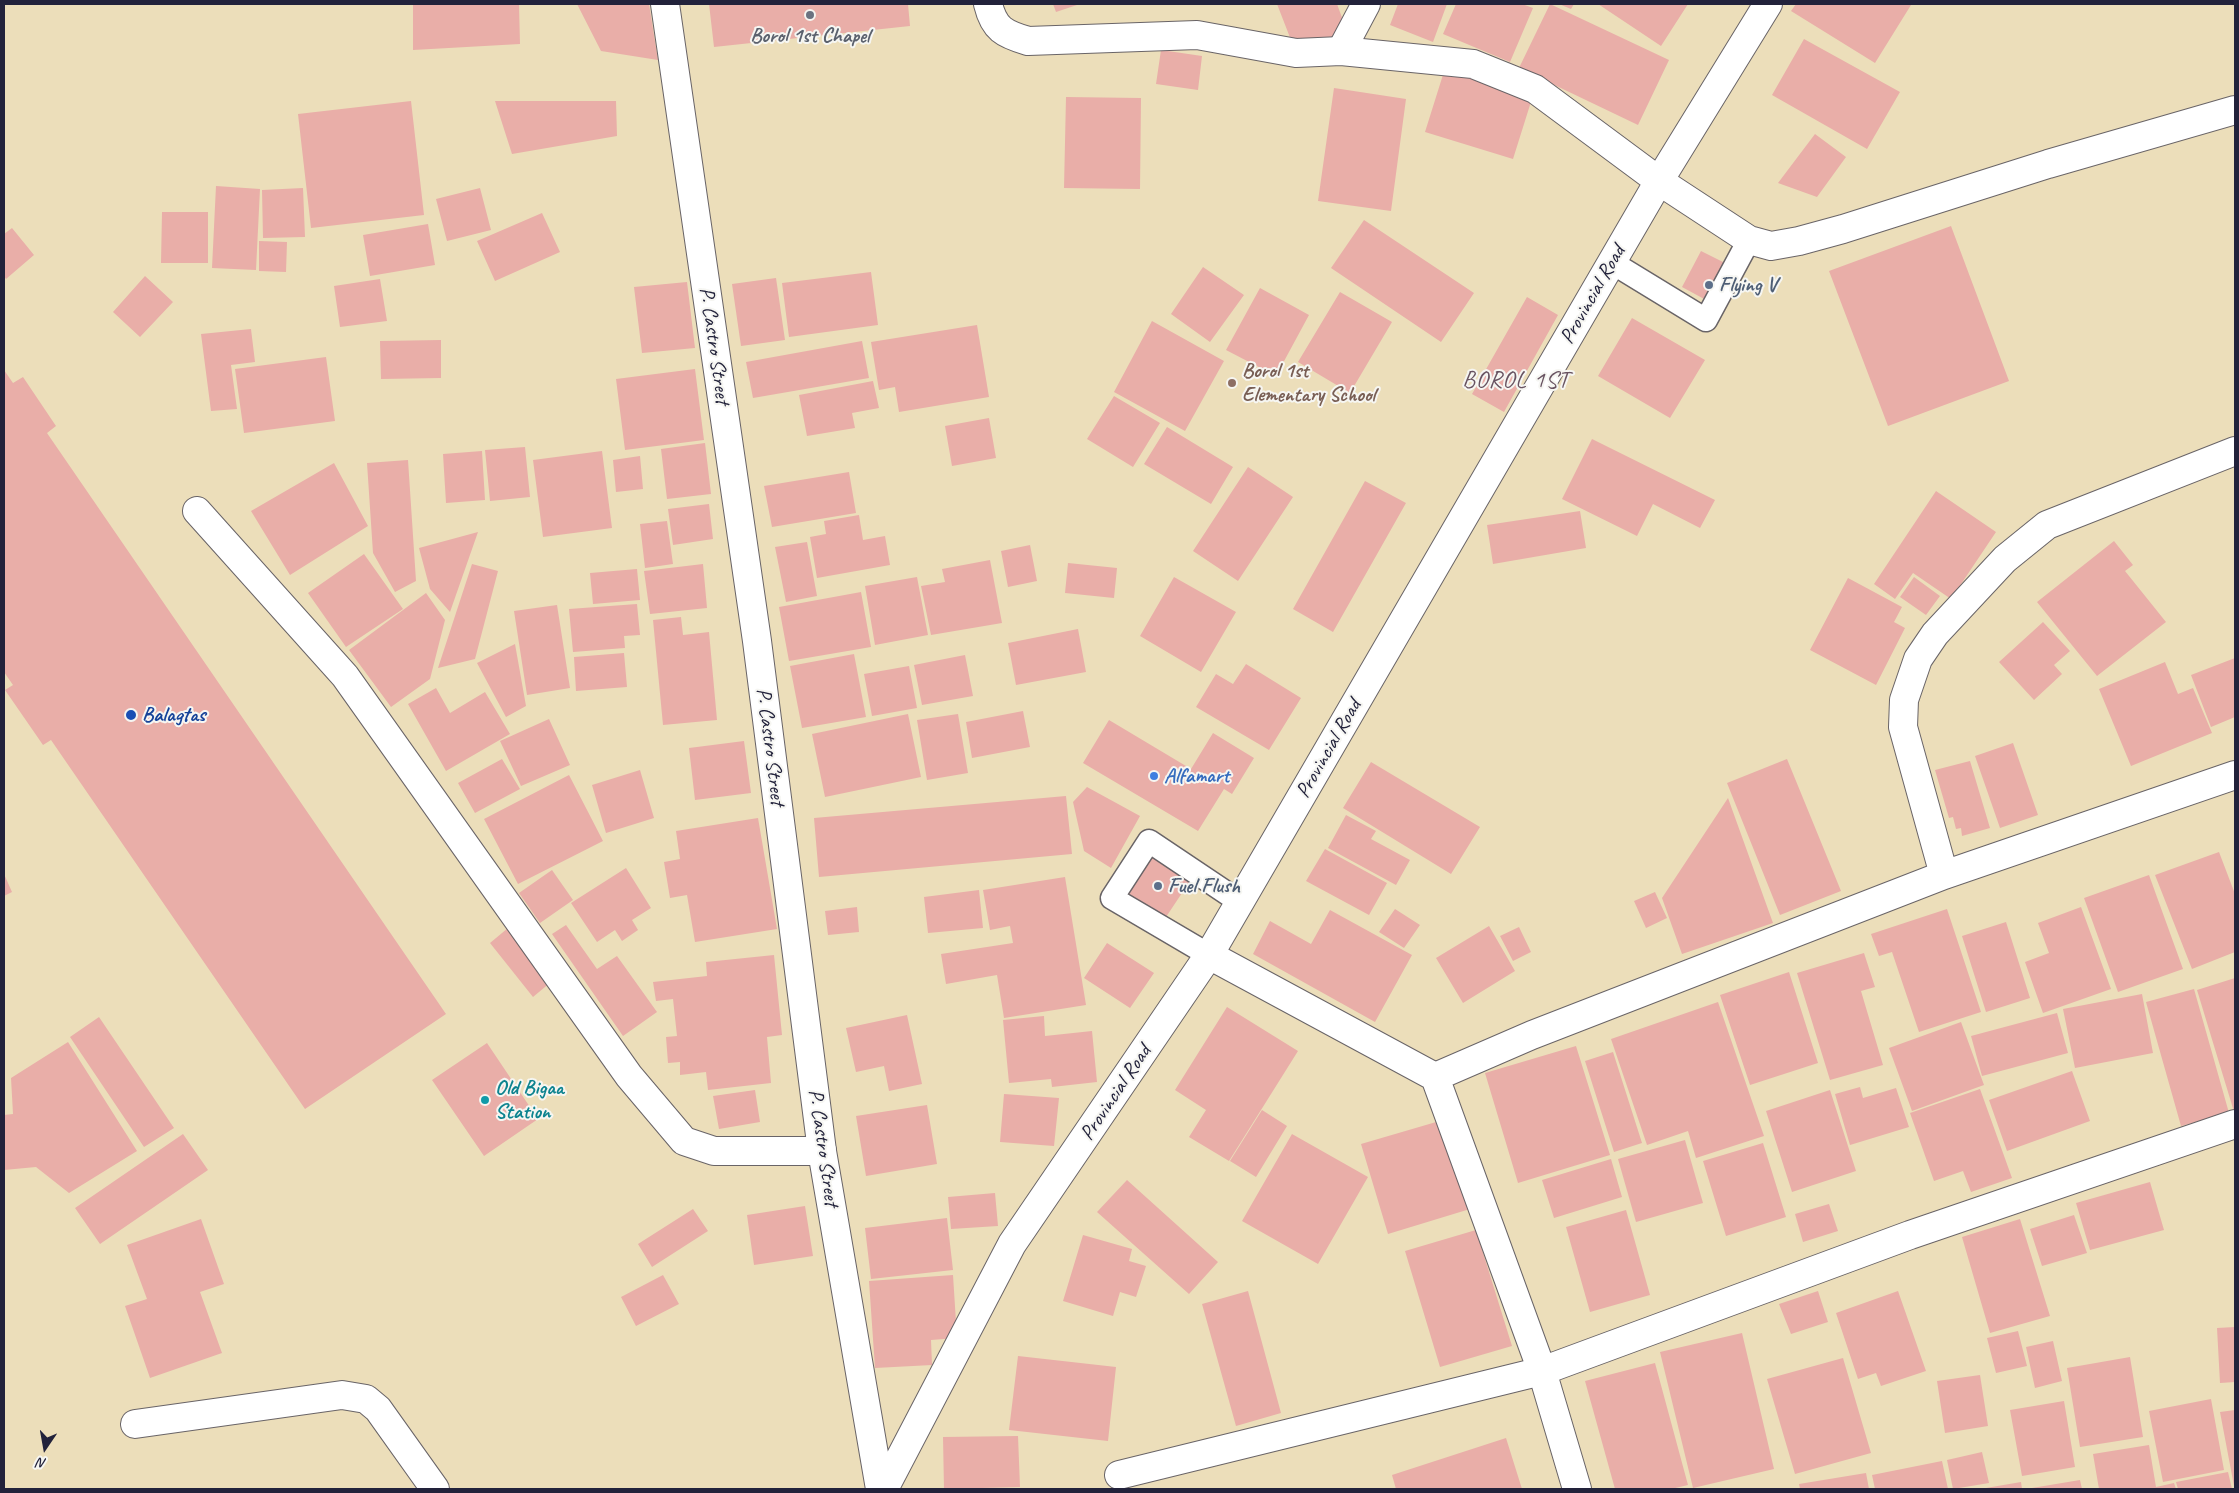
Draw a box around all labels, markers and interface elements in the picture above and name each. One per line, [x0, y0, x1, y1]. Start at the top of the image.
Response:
marker: Borol 1st Chapel [804, 9, 816, 21]
place label: Borol 1st Chapel [750, 23, 870, 49]
street label: Provincial Road [1555, 241, 1631, 349]
place label: Flying V [1719, 272, 1777, 298]
marker: Flying V [1703, 279, 1715, 291]
street label: P. Castro Street [693, 286, 735, 406]
place label: Borol 1st Elementary School [1242, 358, 1375, 408]
district label: BOROL 1ST [1462, 367, 1570, 395]
marker: Borol 1st Elementary School [1226, 377, 1238, 389]
street label: P. Castro Street [750, 687, 790, 807]
street label: Provincial Road [1291, 695, 1367, 803]
place label: Balagtas [142, 702, 205, 728]
marker: Balagtas [124, 708, 138, 722]
place label: Alfamart [1164, 763, 1229, 789]
marker: Alfamart [1148, 770, 1160, 782]
place label: Fuel Flush [1168, 873, 1240, 899]
marker: Fuel Flush [1152, 880, 1164, 892]
street label: Provincial Road [1075, 1041, 1157, 1145]
place label: Old Bigaa Station [495, 1075, 564, 1125]
street label: P. Castro Street [802, 1088, 844, 1208]
marker: Old Bigaa Station [479, 1094, 491, 1106]
north arrow [20, 1423, 70, 1473]
text: N [36, 1454, 48, 1472]

